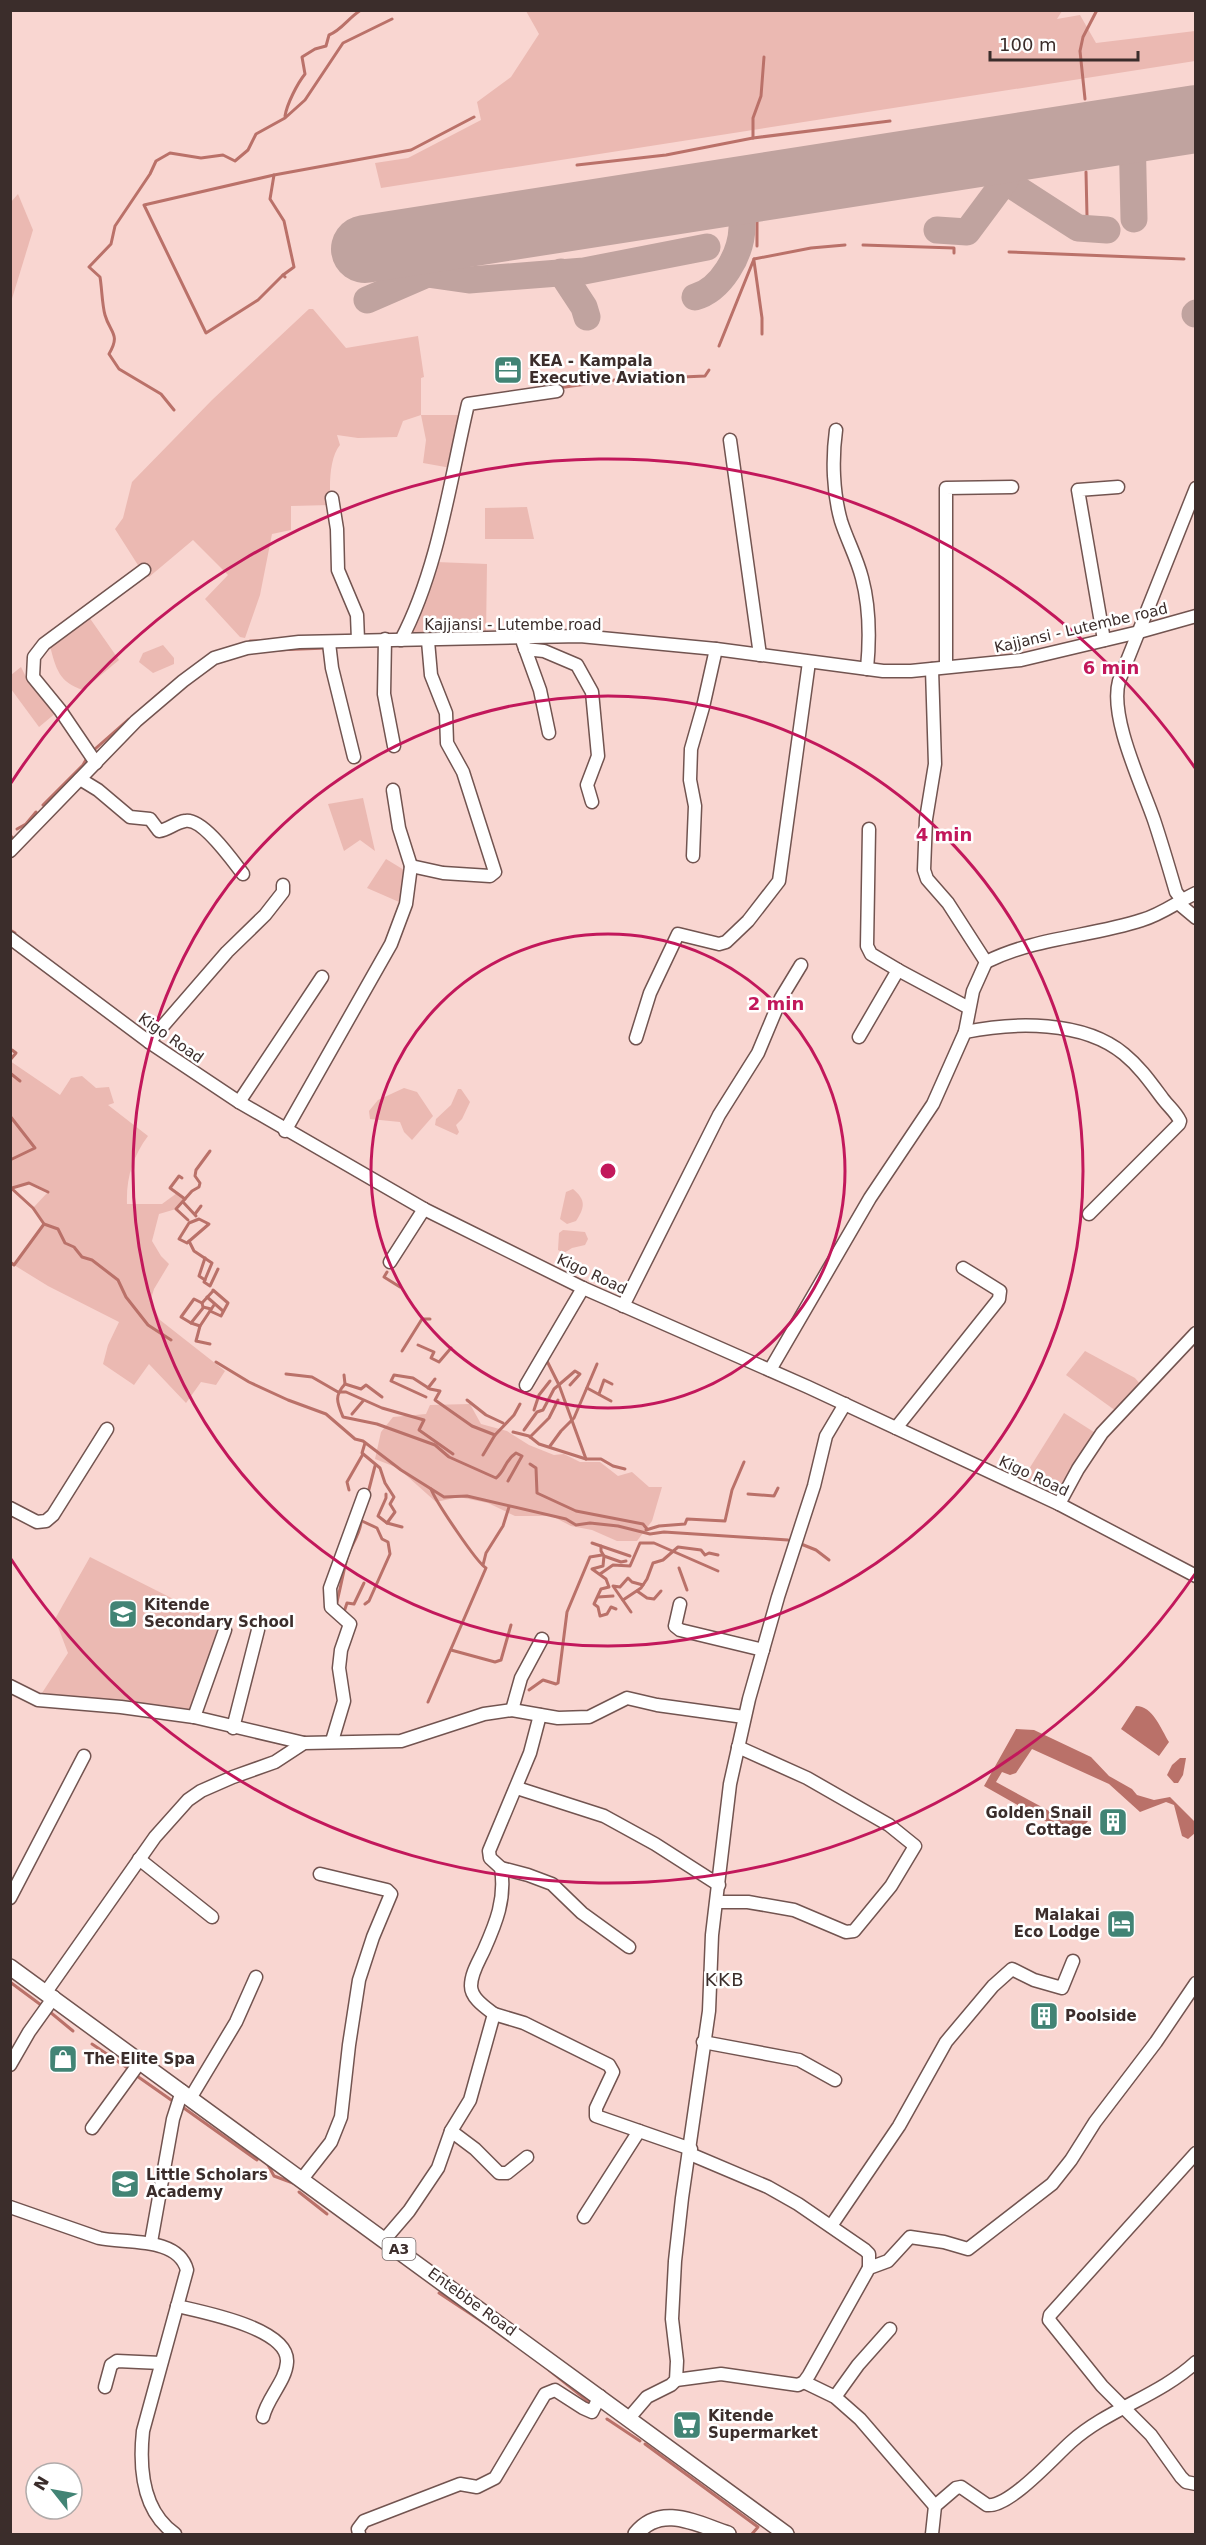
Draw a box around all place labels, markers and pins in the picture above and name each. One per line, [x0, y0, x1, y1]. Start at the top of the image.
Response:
place label: KEA - Kampala Executive Aviation [529, 352, 686, 387]
office icon: KEA - Kampala Executive Aviation [492, 354, 524, 386]
centre of rings [598, 1161, 618, 1181]
place label: Kitende Secondary School [144, 1596, 294, 1631]
school or university icon: Kitende Secondary School [107, 1598, 139, 1630]
place label: Golden Snail Cottage [986, 1804, 1092, 1839]
building icon: Golden Snail Cottage [1097, 1806, 1129, 1838]
place label: Malakai Eco Lodge [1014, 1906, 1100, 1941]
hotel icon: Malakai Eco Lodge [1105, 1908, 1137, 1940]
building icon: Poolside [1028, 2000, 1060, 2032]
place label: Poolside [1065, 2007, 1137, 2025]
shop icon: The Elite Spa [47, 2043, 79, 2075]
place label: The Elite Spa [84, 2050, 195, 2068]
place label: Little Scholars Academy [146, 2166, 268, 2201]
school or university icon: Little Scholars Academy [109, 2168, 141, 2200]
place label: Kitende Supermarket [708, 2407, 818, 2442]
supermarket icon: Kitende Supermarket [671, 2409, 703, 2441]

